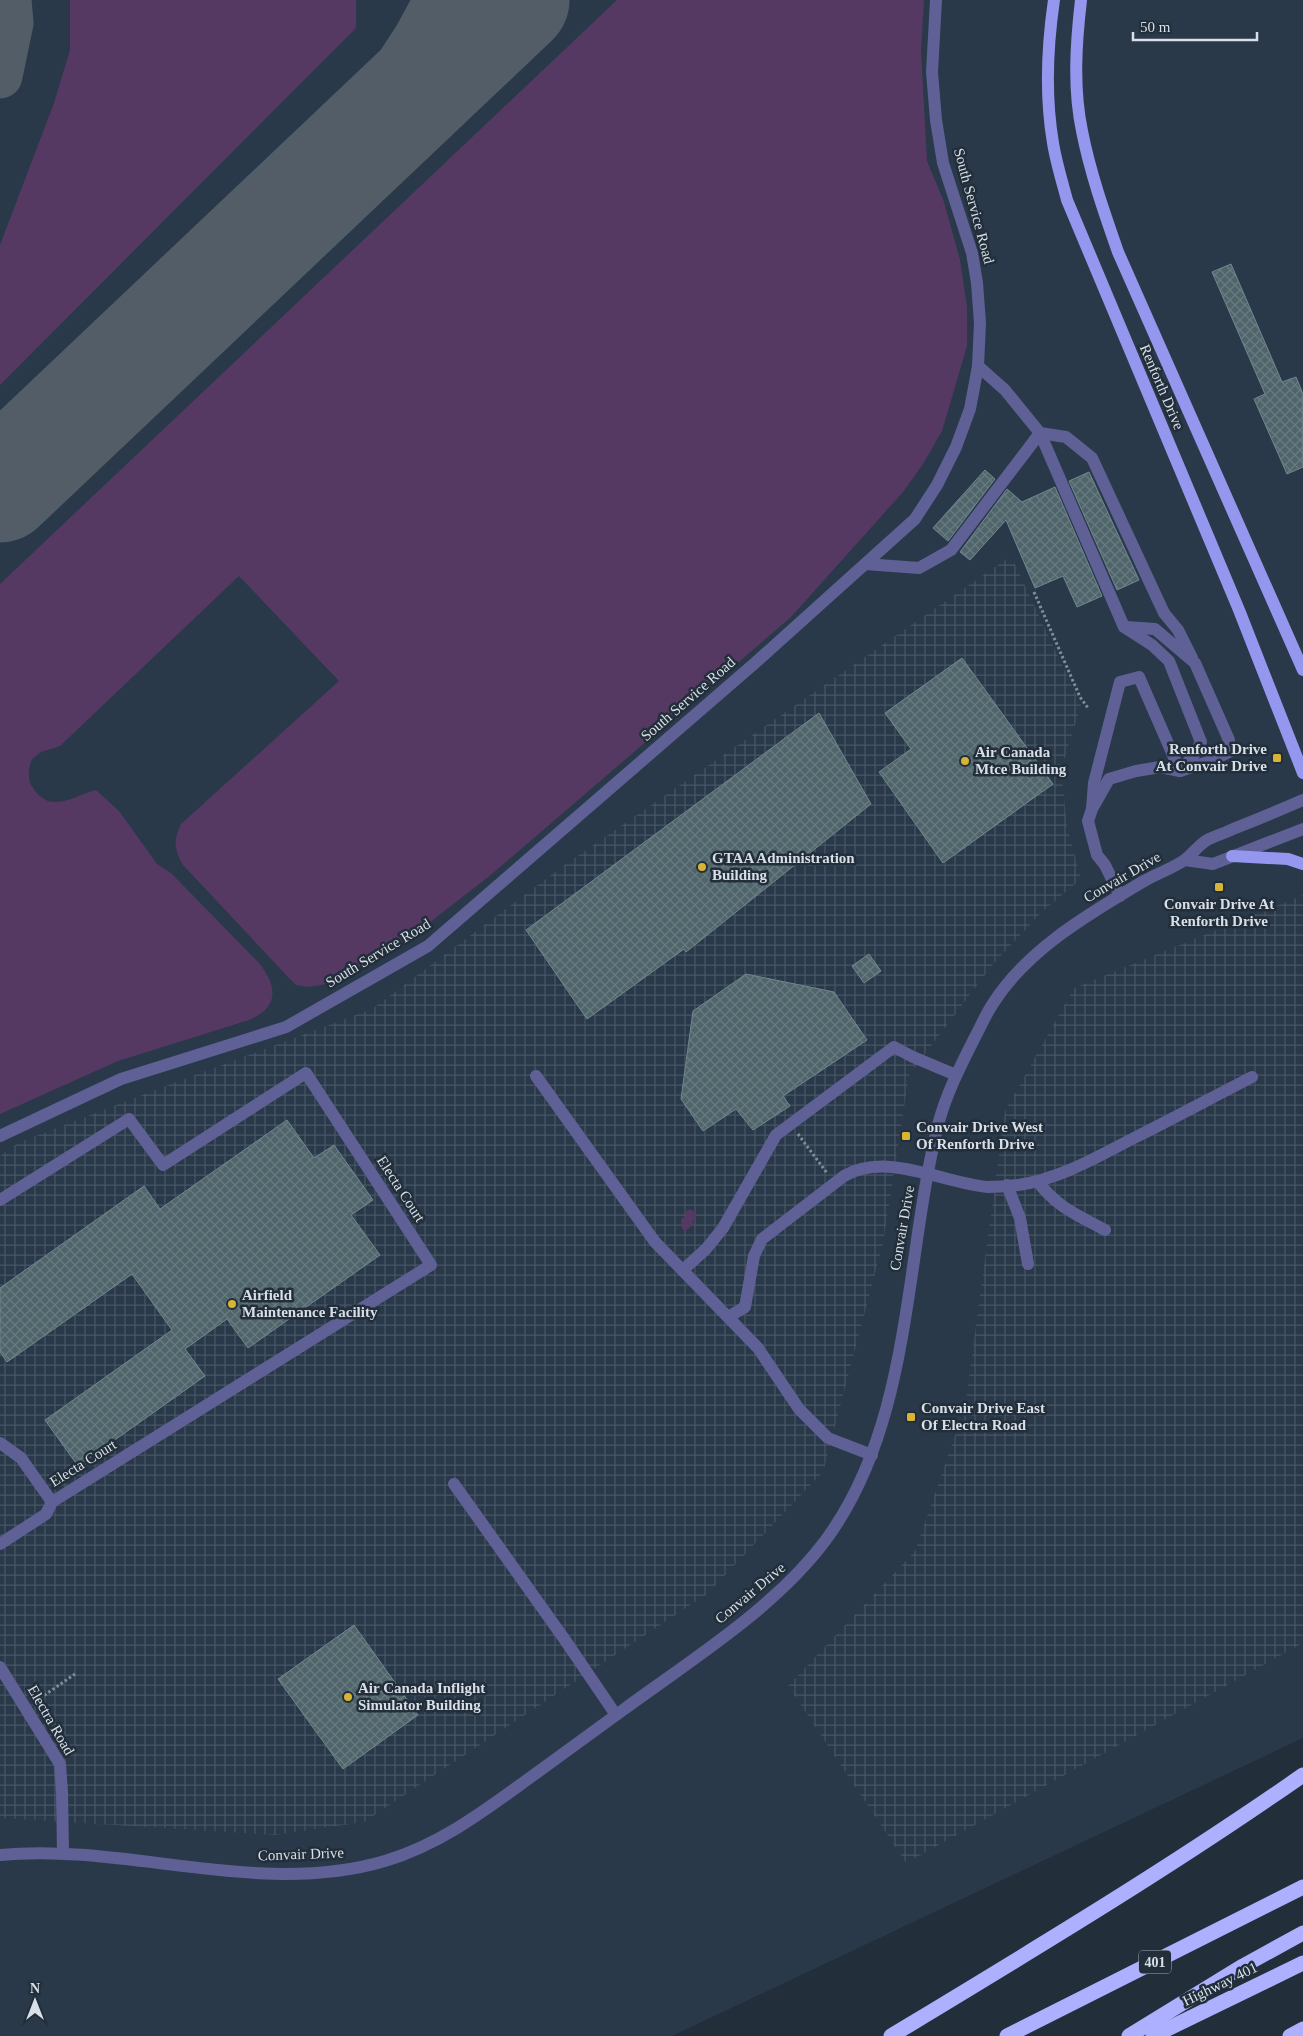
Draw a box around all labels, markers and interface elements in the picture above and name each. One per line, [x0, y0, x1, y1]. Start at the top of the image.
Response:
scale bar [1133, 10, 1257, 42]
text: 50 m [1140, 19, 1171, 35]
street label: South Service Road [951, 146, 997, 266]
street label: Renforth Drive [1137, 342, 1187, 432]
street label: South Service Road [638, 654, 739, 744]
place label: Renforth Drive At Convair Drive [1156, 741, 1267, 774]
place label: Air Canada Mtce Building [975, 744, 1067, 777]
marker: Renforth Drive At Convair Drive [1271, 752, 1283, 764]
marker: Air Canada Mtce Building [959, 755, 971, 767]
street label: Convair Drive [1081, 848, 1164, 905]
place label: GTAA Administration Building [712, 850, 855, 883]
marker: GTAA Administration Building [696, 861, 708, 873]
marker: Convair Drive At Renforth Drive [1213, 881, 1225, 893]
place label: Convair Drive At Renforth Drive [1164, 896, 1274, 929]
street label: South Service Road [323, 915, 434, 991]
place label: Convair Drive West Of Renforth Drive [916, 1119, 1043, 1152]
marker: Convair Drive West Of Renforth Drive [900, 1130, 912, 1142]
street label: Electa Court [374, 1153, 429, 1226]
street label: Convair Drive [887, 1184, 917, 1272]
place label: Airfield Maintenance Facility [242, 1287, 378, 1320]
marker: Airfield Maintenance Facility [226, 1298, 238, 1310]
place label: Convair Drive East Of Electra Road [921, 1400, 1045, 1433]
marker: Convair Drive East Of Electra Road [905, 1411, 917, 1423]
street label: Electa Court [47, 1436, 120, 1490]
street label: Convair Drive [712, 1559, 788, 1627]
place label: Air Canada Inflight Simulator Building [358, 1680, 485, 1713]
street label: Electra Road [25, 1682, 78, 1758]
marker: Air Canada Inflight Simulator Building [342, 1691, 354, 1703]
street label: Convair Drive [258, 1844, 345, 1863]
road number: 401 [1139, 1950, 1171, 1974]
street label: Highway 401 [1180, 1959, 1260, 2009]
north arrow [10, 1976, 60, 2026]
text: N [30, 1981, 40, 1996]

